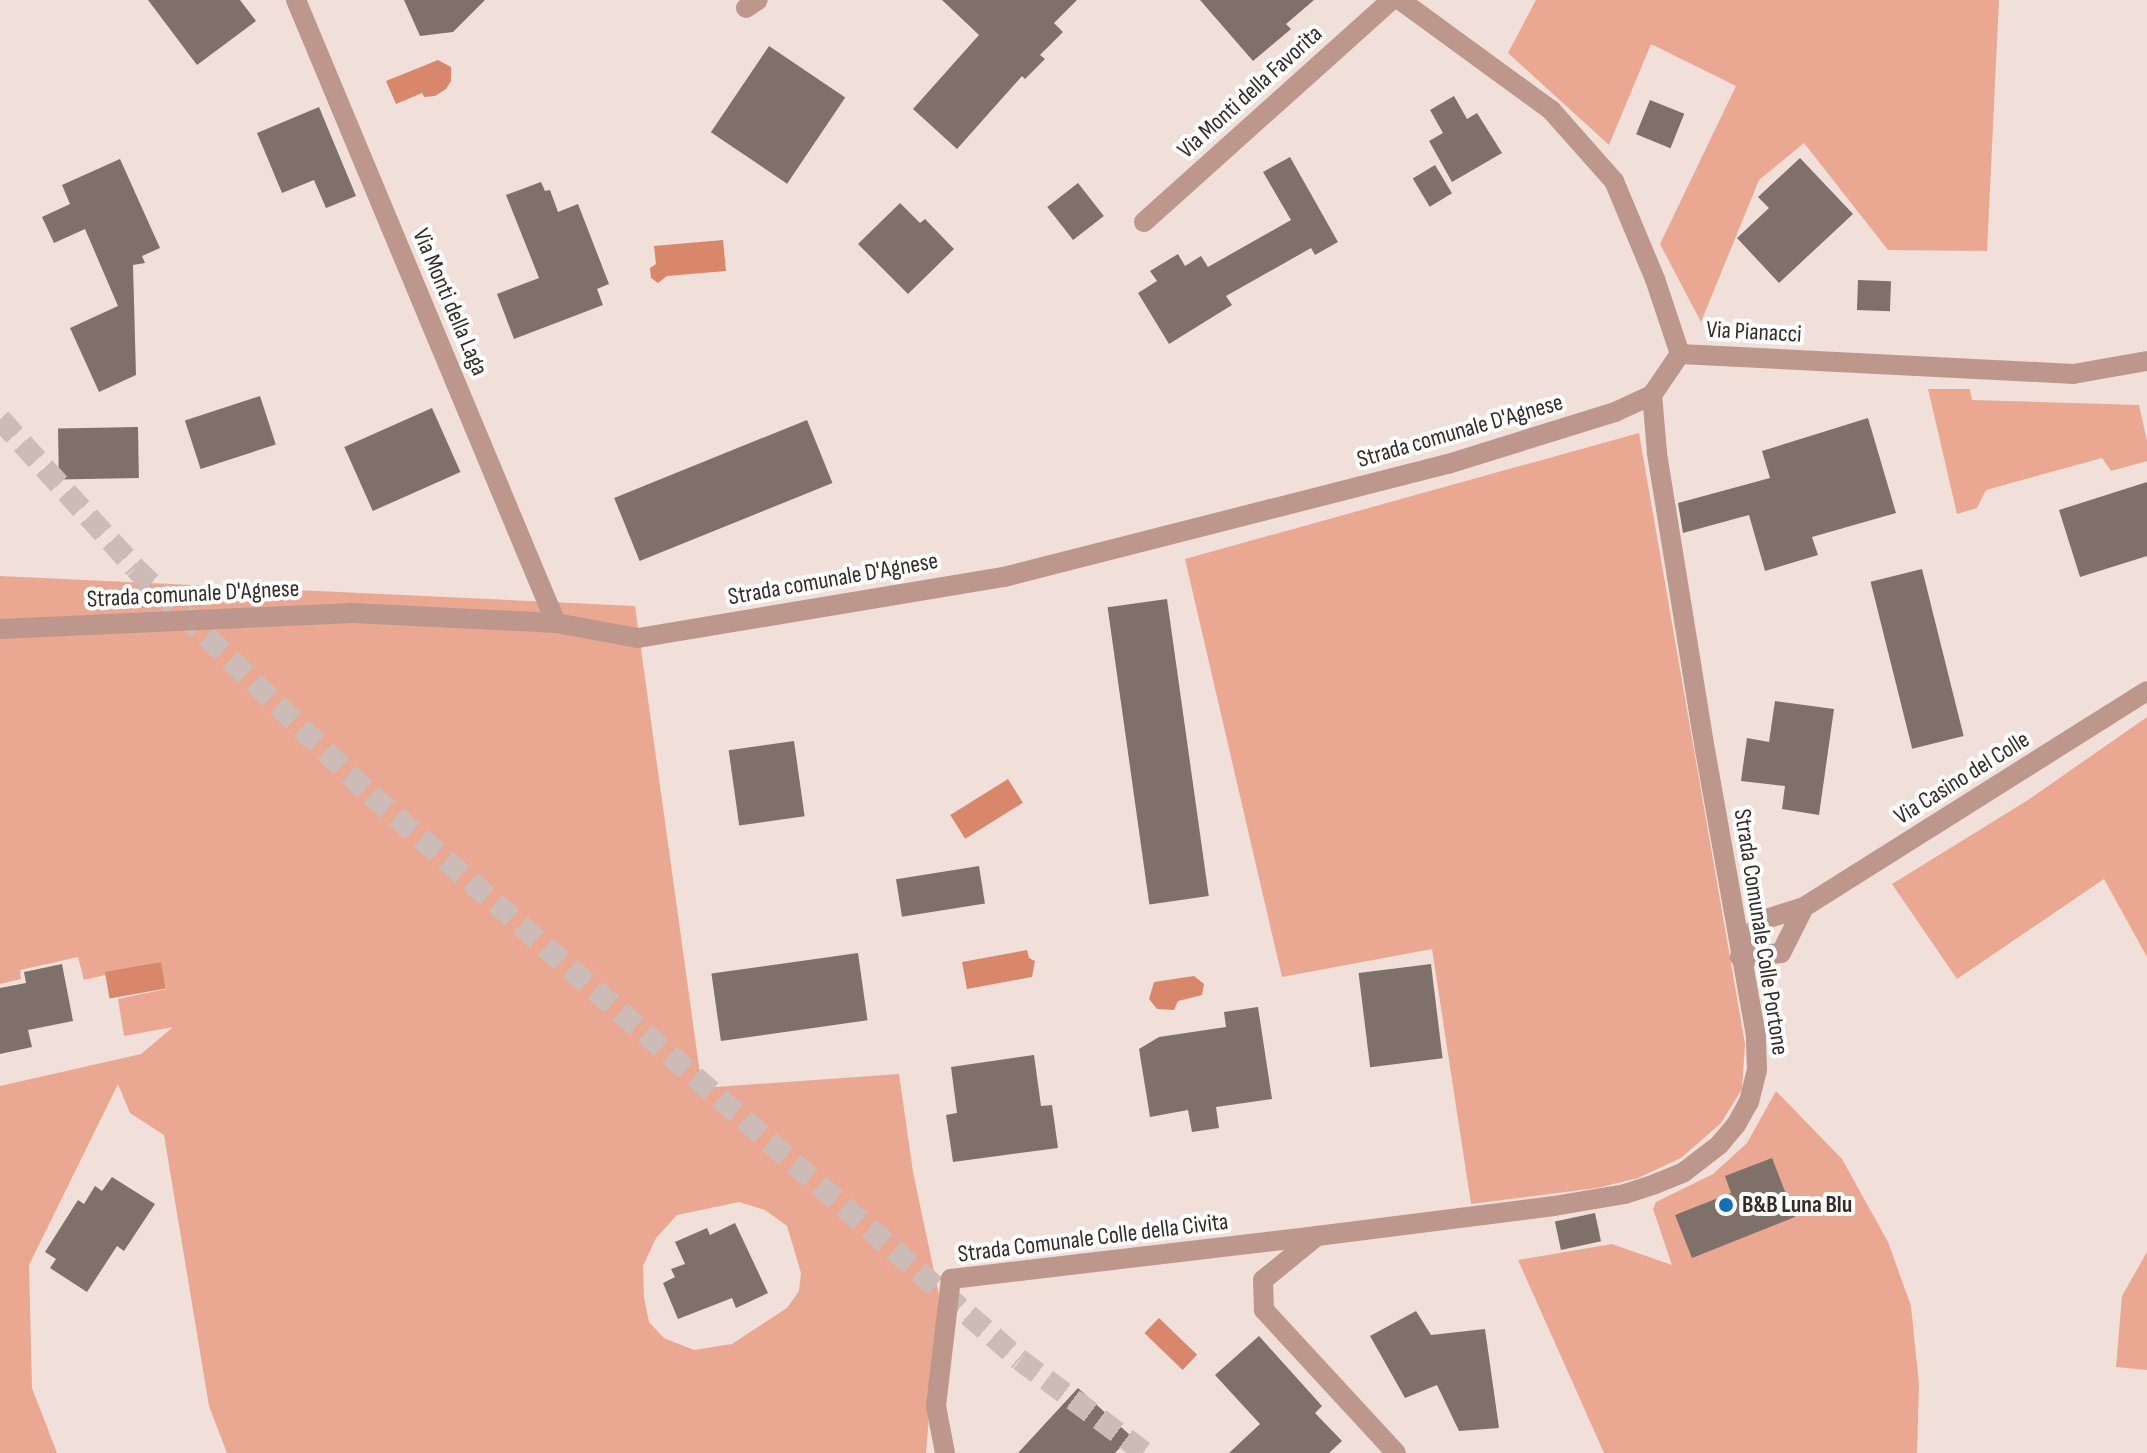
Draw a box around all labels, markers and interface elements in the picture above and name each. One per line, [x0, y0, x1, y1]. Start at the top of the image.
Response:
street label: Via Monti della Favorita [1172, 19, 1328, 165]
street label: Via Monti della Laga [406, 224, 494, 380]
street label: Via Pianacci [1706, 315, 1802, 349]
street label: Strada comunale D'Agnese [1354, 388, 1566, 474]
street label: Strada comunale D'Agnese [726, 546, 940, 612]
street label: Strada comunale D'Agnese [86, 574, 300, 614]
street label: Via Casino del Colle [1889, 725, 2035, 831]
street label: Strada Comunale Colle Portone [1727, 807, 1795, 1057]
place label: B&B Luna Blu [1742, 1191, 1852, 1219]
marker: B&B Luna Blu [1717, 1196, 1735, 1214]
street label: Strada Comunale Colle della Civita [956, 1207, 1230, 1269]

